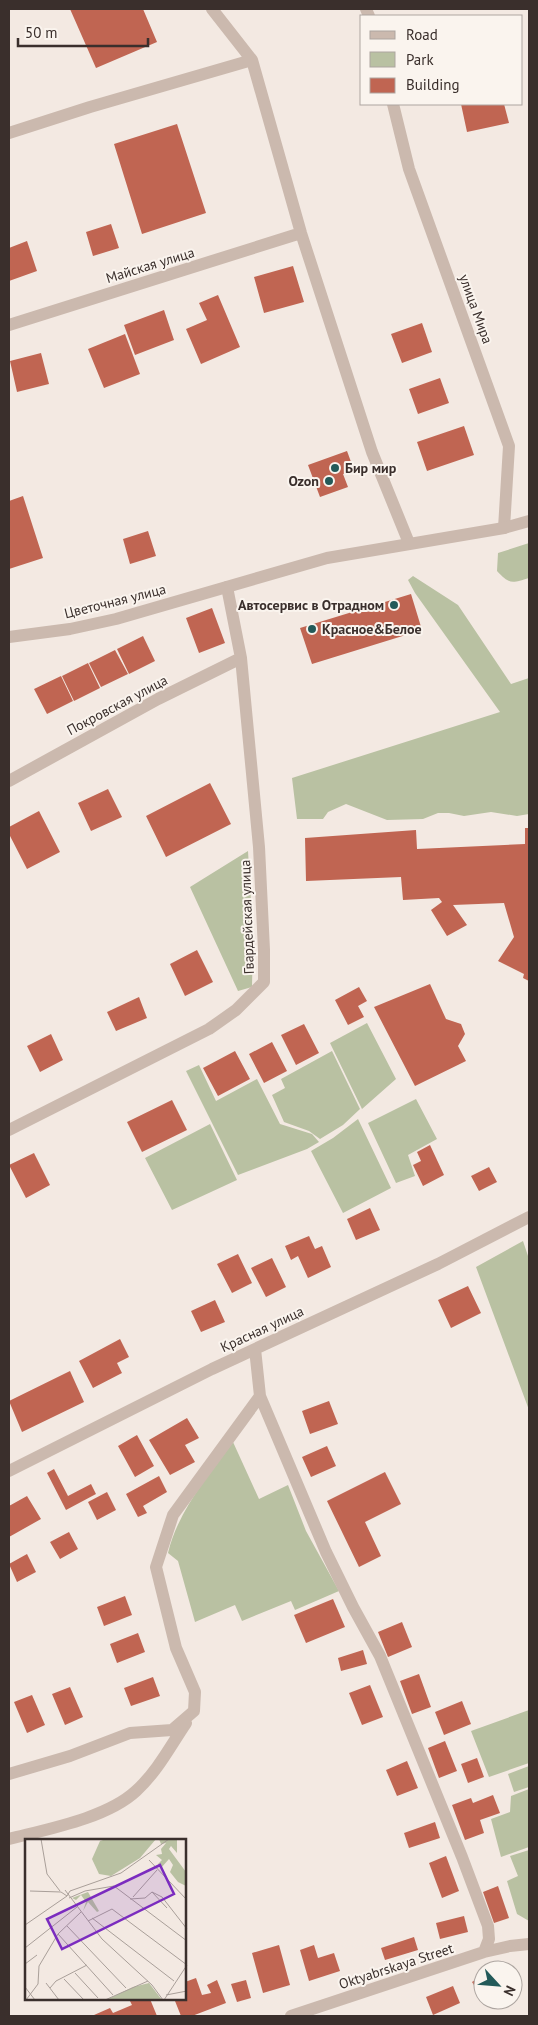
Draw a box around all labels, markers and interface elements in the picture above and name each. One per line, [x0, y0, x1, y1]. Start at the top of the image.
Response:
scale bar [18, 15, 148, 47]
legend [360, 15, 523, 105]
text: 50 m [25, 23, 58, 42]
text: Road [406, 25, 438, 44]
text: Park [406, 50, 434, 69]
text: Building [406, 75, 460, 94]
street label: Майская улица [104, 243, 196, 287]
street label: улица Мира [455, 272, 497, 346]
place label: Бир мир [345, 459, 397, 477]
marker: Бир мир [329, 462, 341, 474]
place label: Ozon [288, 472, 319, 490]
marker: Ozon [323, 475, 335, 487]
street label: Цветочная улица [62, 580, 168, 622]
place label: Автосервис в Отрадном [238, 596, 384, 614]
marker: Автосервис в Отрадном [388, 599, 400, 611]
place label: Красное&Белое [322, 620, 422, 638]
marker: Красное&Белое [306, 623, 318, 635]
street label: Покровская улица [64, 671, 170, 739]
street label: Гвардейская улица [236, 859, 258, 974]
street label: Красная улица [217, 1302, 307, 1356]
inset map [25, 1839, 186, 2000]
street label: Oktyabrskaya Street [336, 1939, 456, 1993]
north arrow [473, 1960, 523, 2010]
text: N [500, 1983, 520, 1999]

